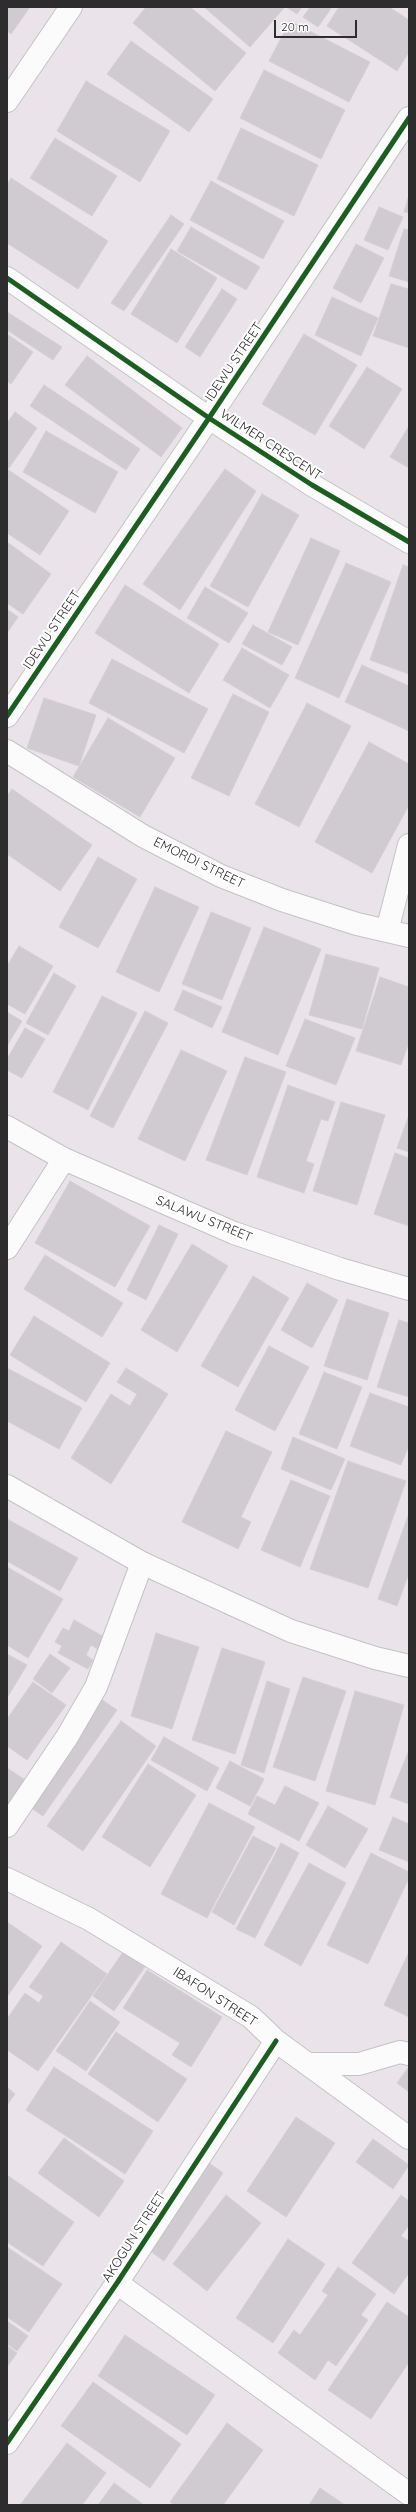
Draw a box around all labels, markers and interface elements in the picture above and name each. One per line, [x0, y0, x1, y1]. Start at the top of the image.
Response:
scale bar [276, 12, 359, 38]
text: 20 m [281, 19, 309, 34]
street label: IDEWU STREET [202, 320, 266, 404]
street label: WILMER CRESCENT [217, 406, 325, 484]
street label: IDEWU STREET [20, 588, 84, 672]
street label: EMORDI STREET [151, 834, 247, 892]
street label: SALAWU STREET [154, 1193, 254, 1245]
street label: IBAFON STREET [170, 1964, 260, 2030]
street label: AKOGUN STREET [99, 2189, 169, 2285]

